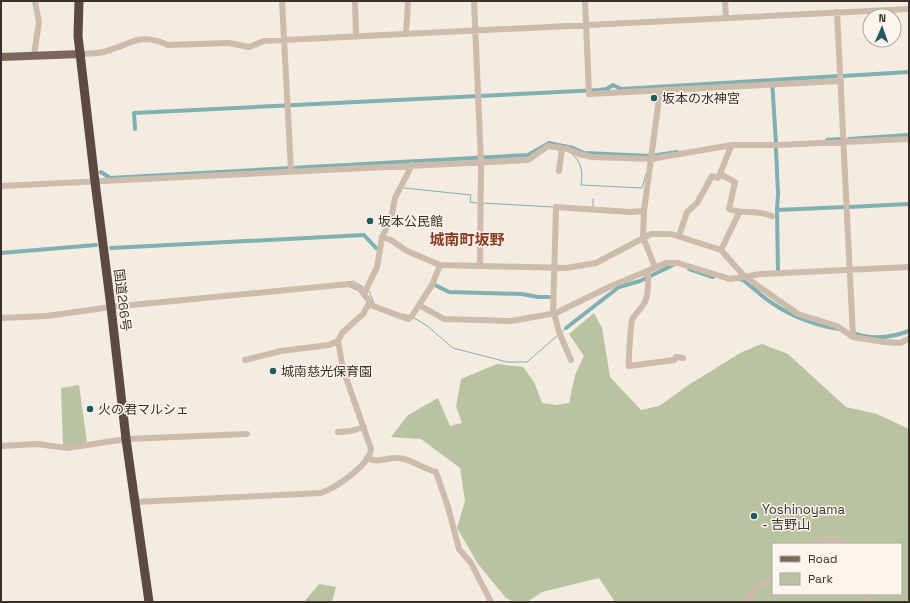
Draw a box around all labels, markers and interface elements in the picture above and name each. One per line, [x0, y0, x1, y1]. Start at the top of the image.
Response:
north arrow [862, 8, 902, 48]
text: N [878, 11, 886, 25]
place label: 坂本の水神宮 [662, 90, 740, 107]
marker: 坂本の水神宮 [649, 93, 659, 103]
place label: 坂本公民館 [378, 213, 443, 230]
marker: 坂本公民館 [365, 216, 375, 226]
district label: 城南町坂野 [429, 230, 505, 249]
street label: 国道266号 [110, 268, 135, 332]
place label: 城南慈光保育園 [281, 363, 372, 380]
marker: 城南慈光保育園 [268, 366, 278, 376]
place label: 火の君マルシェ [98, 401, 189, 418]
marker: 火の君マルシェ [85, 404, 95, 414]
place label: Yoshinoyama - 吉野山 [762, 501, 845, 533]
marker: Yoshinoyama - 吉野山 [749, 511, 759, 521]
legend [772, 543, 902, 595]
text: Road [808, 551, 837, 567]
text: Park [808, 571, 833, 587]

